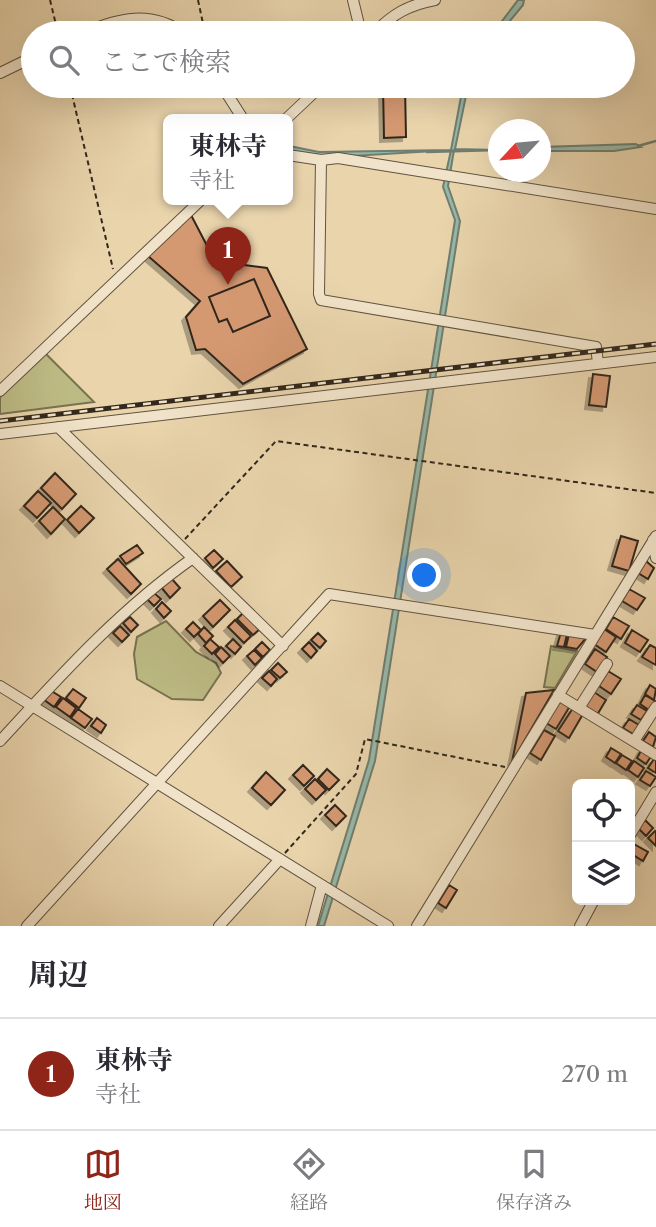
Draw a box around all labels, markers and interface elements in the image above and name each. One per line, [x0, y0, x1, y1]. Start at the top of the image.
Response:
search box [21, 21, 635, 98]
icon: search [45, 41, 83, 79]
text: ここで検索 [101, 46, 231, 78]
popup [163, 114, 293, 205]
north arrow [488, 119, 551, 182]
text: 東林寺 [189, 130, 267, 162]
text: 寺社 [189, 166, 235, 194]
pin: 1 [205, 227, 251, 285]
your location [407, 558, 441, 592]
map controls [572, 779, 635, 905]
button: locate [572, 779, 635, 842]
button: layers [572, 842, 635, 905]
text: 周辺 [28, 956, 88, 993]
text: 東林寺 [95, 1044, 173, 1076]
text: 1 [46, 1060, 56, 1088]
text: 270 m [561, 1060, 628, 1088]
text: 寺社 [95, 1080, 141, 1108]
tab: 地図 [84, 1145, 122, 1214]
tab: 経路 [290, 1145, 328, 1214]
tab: 保存済み [496, 1145, 572, 1214]

